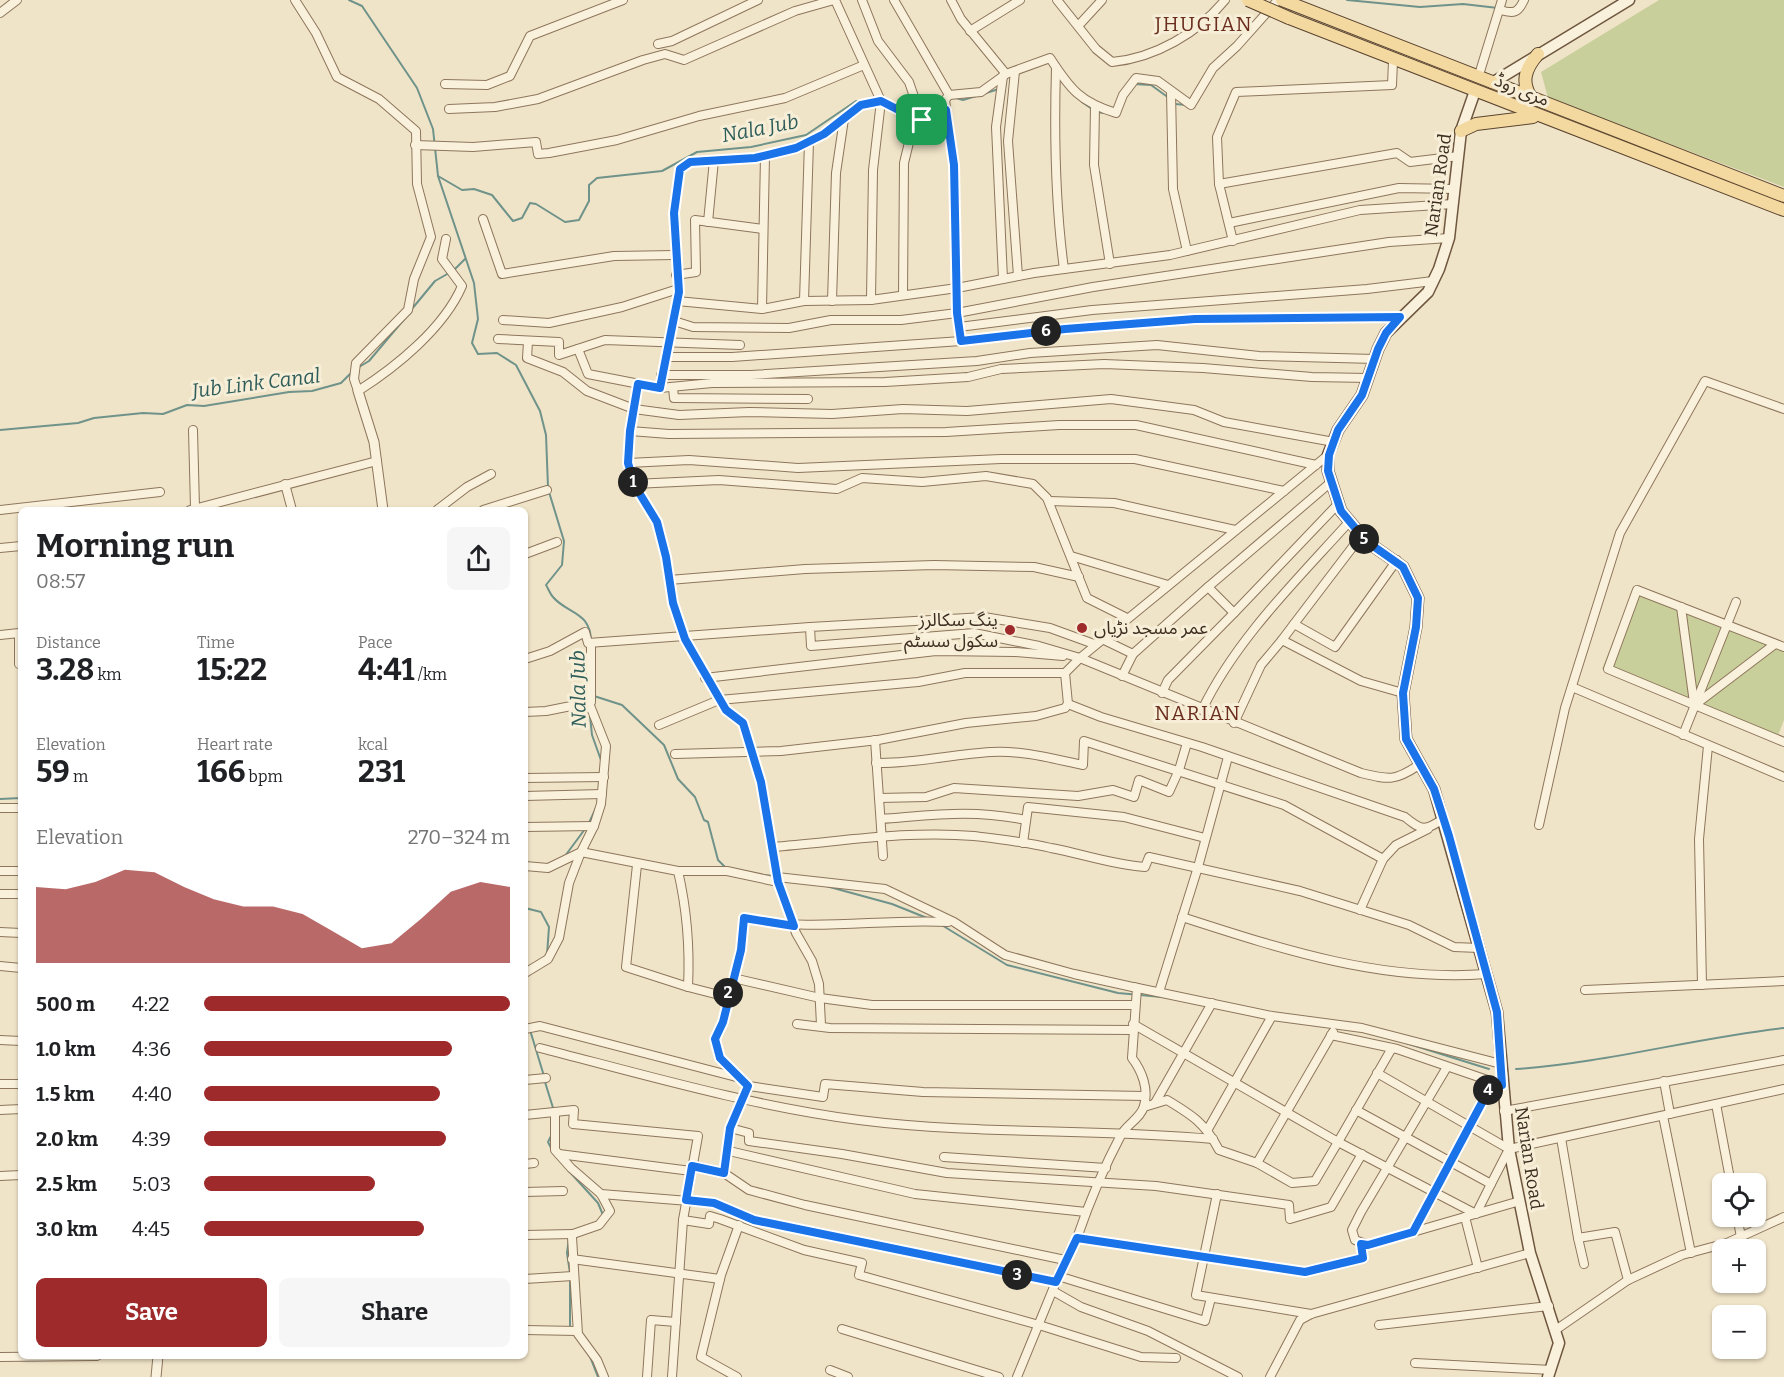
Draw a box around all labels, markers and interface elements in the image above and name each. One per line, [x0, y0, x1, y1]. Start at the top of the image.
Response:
district label: JHUGIAN [1154, 12, 1253, 36]
street label: مری روڈ [1491, 69, 1553, 111]
pin [896, 94, 947, 145]
icon: arrive [905, 103, 938, 136]
water label: Nala Jub [720, 109, 800, 147]
street label: Narian Road [1420, 132, 1456, 238]
pin: 6 [1031, 316, 1061, 346]
text: 6 [1041, 321, 1051, 340]
water label: Jub Link Canal [188, 363, 322, 403]
pin: 1 [618, 467, 648, 497]
text: 1 [630, 472, 636, 491]
pin: 5 [1349, 524, 1379, 554]
text: Morning run [36, 526, 234, 566]
button: share [447, 527, 510, 590]
text: 5 [1360, 529, 1368, 548]
text: 08:57 [36, 569, 85, 593]
place label: ینگ سکالرز سکول سسٹم [904, 609, 998, 654]
place label: عمر مسجد نڑیاں [1094, 617, 1208, 639]
marker: عمر مسجد نڑیاں [1075, 621, 1089, 635]
marker: ینگ سکالرز سکول سسٹم [1003, 623, 1017, 637]
text: Distance [36, 633, 101, 652]
text: Time [197, 633, 235, 652]
text: Pace [358, 633, 393, 652]
water label: Nala Jub [565, 650, 591, 728]
text: 3.28 [36, 652, 94, 688]
text: 15:22 [197, 652, 267, 688]
text: 4:41 [358, 652, 415, 688]
text: km [94, 665, 122, 684]
text: /km [415, 665, 447, 684]
district label: NARIAN [1155, 701, 1241, 725]
text: Elevation [36, 735, 106, 754]
text: Heart rate [197, 735, 273, 754]
text: kcal [358, 735, 388, 754]
text: 59 [36, 754, 70, 790]
text: 166 [197, 754, 245, 790]
text: 231 [358, 754, 405, 790]
text: m [70, 767, 88, 786]
text: bpm [245, 767, 283, 786]
text: Elevation [36, 825, 123, 849]
text: 270–324 m [408, 825, 510, 849]
pin: 2 [713, 978, 743, 1008]
text: 2 [723, 983, 733, 1002]
text: 500 m [36, 992, 95, 1016]
text: 4:22 [132, 992, 170, 1016]
text: 1.0 km [36, 1037, 96, 1061]
text: 4:36 [132, 1037, 171, 1061]
pin: 4 [1473, 1075, 1503, 1105]
text: 4 [1483, 1080, 1493, 1099]
text: 1.5 km [36, 1082, 95, 1106]
text: 4:40 [132, 1082, 172, 1106]
street label: Narian Road [1510, 1105, 1548, 1211]
text: 2.0 km [36, 1127, 98, 1151]
text: 4:39 [132, 1127, 171, 1151]
text: 2.5 km [36, 1172, 97, 1196]
text: 5:03 [132, 1172, 171, 1196]
map controls [1712, 1173, 1766, 1359]
button: locate [1712, 1173, 1766, 1227]
text: 3.0 km [36, 1217, 98, 1241]
text: 4:45 [132, 1217, 170, 1241]
button: + [1712, 1239, 1766, 1293]
pin: 3 [1002, 1260, 1032, 1290]
text: 3 [1012, 1265, 1022, 1284]
button: Save [36, 1278, 267, 1347]
button: Share [279, 1278, 510, 1347]
button: − [1712, 1305, 1766, 1359]

